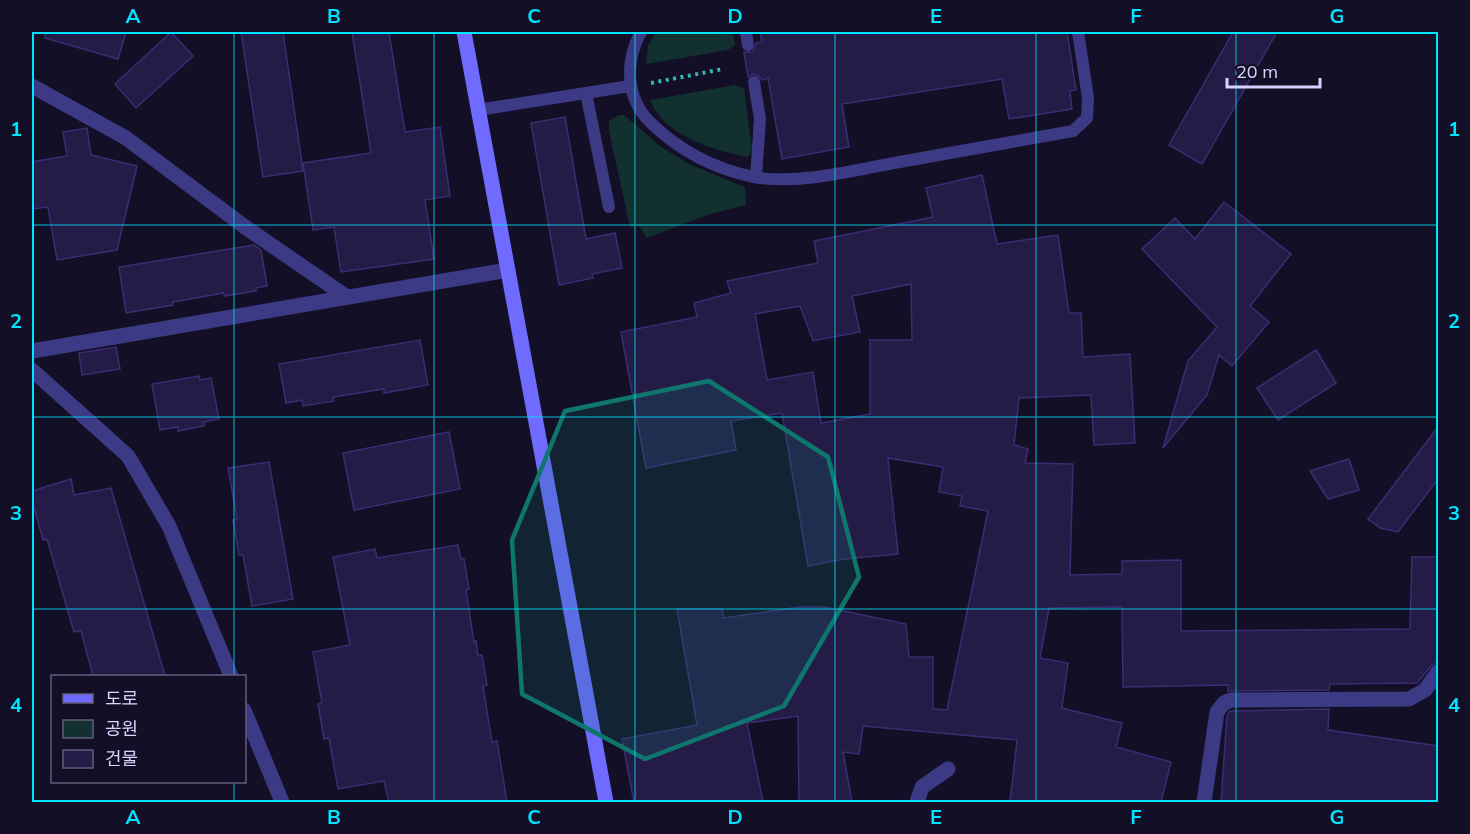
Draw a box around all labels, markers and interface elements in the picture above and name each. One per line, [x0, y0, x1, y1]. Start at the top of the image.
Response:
text: A [126, 3, 141, 28]
text: B [327, 3, 341, 28]
text: C [527, 3, 541, 28]
text: D [727, 3, 743, 28]
text: E [930, 3, 942, 28]
text: F [1130, 3, 1142, 28]
text: G [1330, 3, 1344, 28]
scale bar [1227, 51, 1320, 89]
text: 20 m [1236, 60, 1278, 83]
text: 1 [10, 116, 22, 141]
text: 1 [1448, 116, 1460, 141]
text: 2 [10, 308, 22, 333]
text: 2 [1448, 308, 1460, 333]
text: 3 [10, 500, 22, 525]
text: 3 [1448, 500, 1460, 525]
legend [51, 675, 246, 783]
text: 도로 [105, 687, 138, 710]
text: 4 [10, 692, 22, 717]
text: 4 [1448, 692, 1460, 717]
text: 공원 [105, 717, 138, 740]
text: 건물 [105, 747, 138, 770]
text: A [126, 804, 141, 829]
text: B [327, 804, 341, 829]
text: C [527, 804, 541, 829]
text: D [727, 804, 743, 829]
text: E [930, 804, 942, 829]
text: F [1130, 804, 1142, 829]
text: G [1330, 804, 1344, 829]

